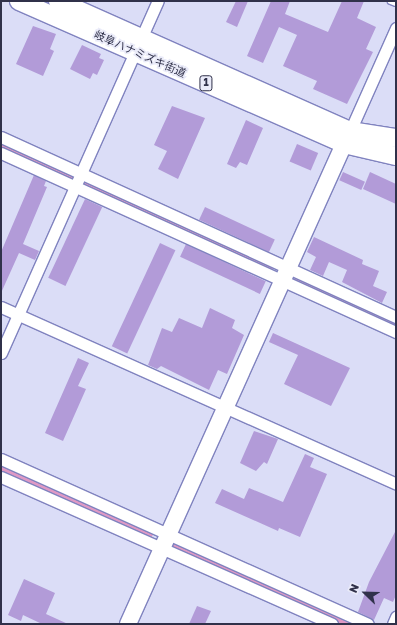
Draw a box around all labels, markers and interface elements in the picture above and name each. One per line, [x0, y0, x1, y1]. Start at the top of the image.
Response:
street label: 岐阜ハナミズキ街道 [92, 28, 188, 80]
road number: 1 [199, 75, 213, 91]
north arrow [345, 573, 385, 613]
text: N [346, 582, 361, 595]

